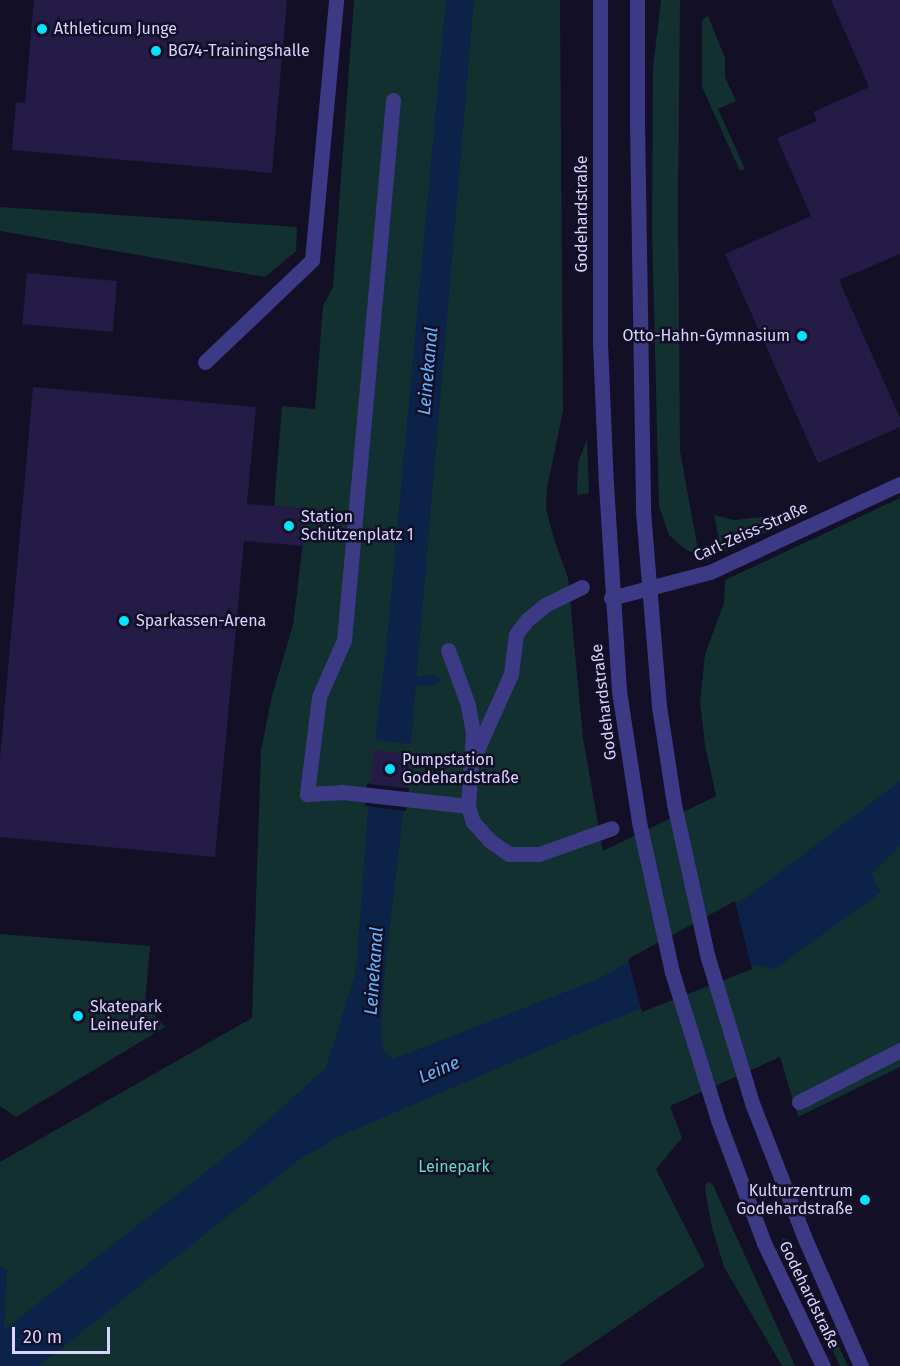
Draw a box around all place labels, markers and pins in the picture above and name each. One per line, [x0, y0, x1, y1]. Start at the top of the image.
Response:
place label: Athleticum Junge [54, 19, 177, 39]
marker: Athleticum Junge [35, 22, 49, 36]
place label: BG74-Trainingshalle [168, 41, 310, 61]
marker: BG74-Trainingshalle [149, 44, 163, 58]
place label: Otto-Hahn-Gymnasium [622, 326, 790, 346]
marker: Otto-Hahn-Gymnasium [795, 329, 809, 343]
place label: Station Schützenplatz 1 [301, 507, 414, 545]
marker: Station Schützenplatz 1 [282, 519, 296, 533]
place label: Sparkassen-Arena [136, 611, 266, 631]
marker: Sparkassen-Arena [117, 614, 131, 628]
place label: Pumpstation Godehardstraße [402, 750, 519, 788]
marker: Pumpstation Godehardstraße [383, 762, 397, 776]
place label: Skatepark Leineufer [90, 997, 162, 1035]
marker: Skatepark Leineufer [71, 1009, 85, 1023]
place label: Kulturzentrum Godehardstraße [736, 1181, 853, 1219]
marker: Kulturzentrum Godehardstraße [858, 1193, 872, 1207]

